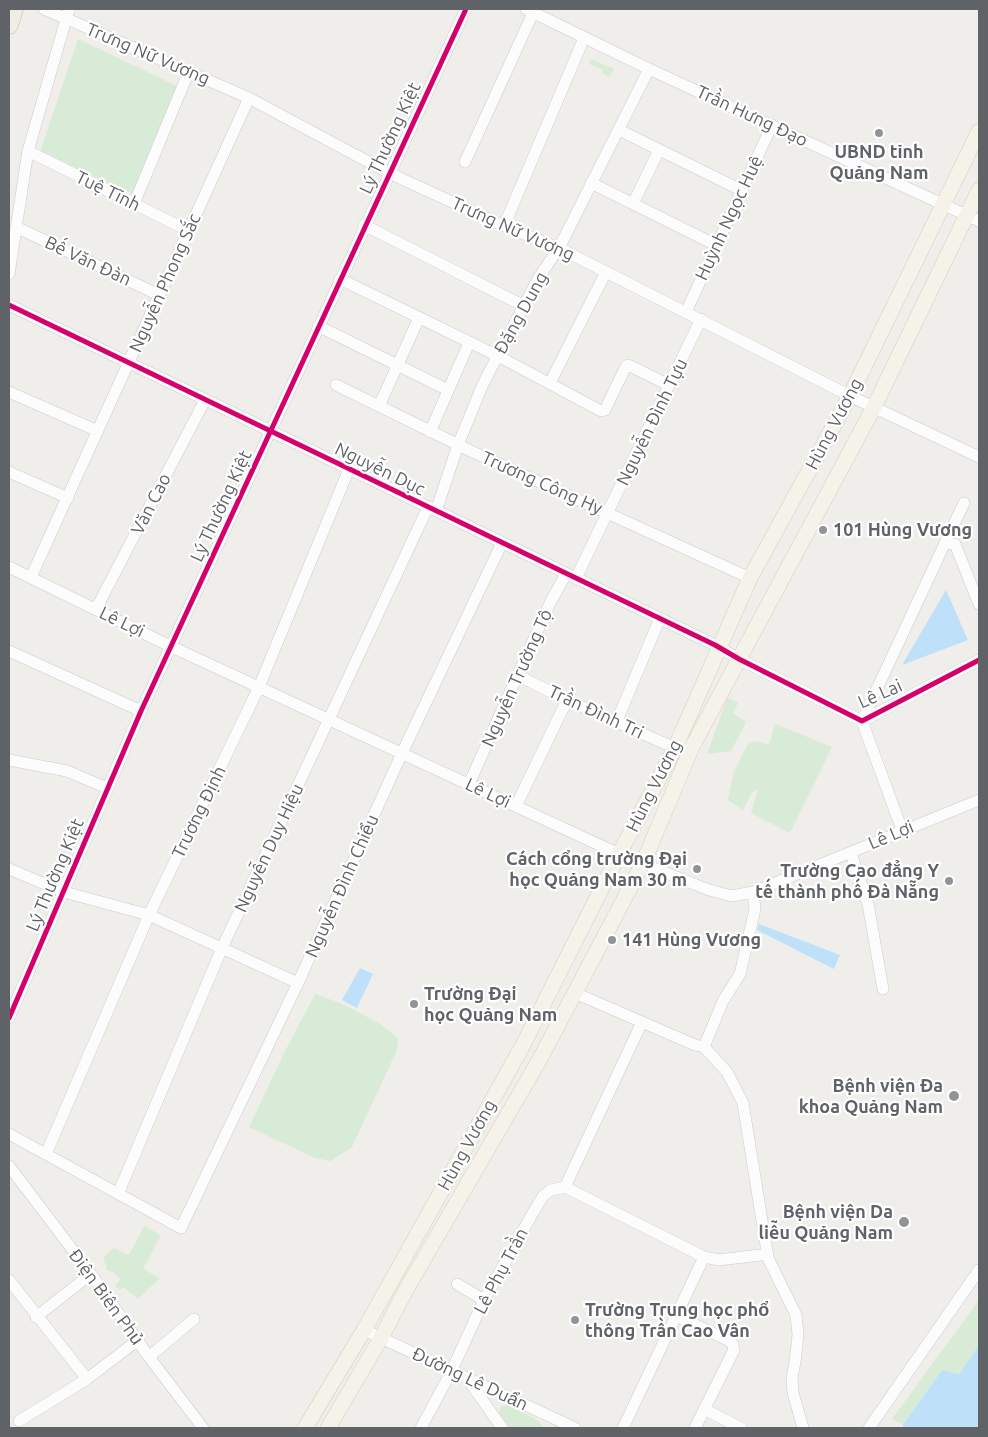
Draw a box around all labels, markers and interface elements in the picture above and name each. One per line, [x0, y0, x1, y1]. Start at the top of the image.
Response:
street label: Trưng Nữ Vương [83, 18, 213, 90]
street label: Lý Thường Kiệt [355, 79, 425, 197]
street label: Trần Hưng Đạo [693, 81, 811, 151]
marker: UBND tỉnh Quảng Nam [873, 127, 885, 139]
place label: UBND tỉnh Quảng Nam [830, 141, 928, 183]
street label: Huỳnh Ngọc Huệ [691, 152, 767, 284]
street label: Tuệ Tĩnh [72, 166, 144, 216]
street label: Trưng Nữ Vương [448, 192, 578, 266]
street label: Nguyễn Phong Sắc [125, 210, 205, 356]
street label: Bế Văn Đàn [41, 232, 135, 290]
street label: Đặng Dung [490, 268, 552, 358]
street label: Nguyễn Đình Tựu [612, 355, 692, 489]
street label: Hùng Vương [801, 375, 867, 473]
street label: Nguyễn Dục [331, 438, 429, 500]
street label: Lý Thường Kiệt [186, 447, 256, 565]
street label: Trương Công Hy [478, 447, 606, 519]
street label: Văn Cao [126, 470, 176, 538]
place label: 101 Hùng Vương [833, 519, 972, 541]
marker: 101 Hùng Vương [817, 524, 829, 536]
street label: Lê Lợi [96, 602, 148, 642]
street label: Nguyễn Trường Tộ [477, 606, 557, 750]
street label: Lê Lai [855, 675, 905, 713]
street label: Trần Đình Tri [545, 681, 647, 743]
street label: Hùng Vương [622, 736, 686, 836]
street label: Trương Định [167, 762, 231, 862]
street label: Lê Lợi [462, 773, 514, 813]
street label: Nguyễn Duy Hiệu [230, 780, 308, 916]
street label: Nguyễn Đình Chiểu [301, 811, 383, 961]
street label: Lý Thường Kiệt [21, 815, 89, 935]
street label: Lê Lợi [865, 816, 917, 854]
place label: Cách cổng trường Đại học Quảng Nam 30 m [506, 848, 687, 891]
place label: Trường Cao đẳng Y tế thành phố Đà Nẵng [755, 860, 939, 902]
marker: Cách cổng trường Đại học Quảng Nam 30 m [691, 863, 703, 875]
marker: Trường Cao đẳng Y tế thành phố Đà Nẵng [943, 875, 955, 887]
place label: 141 Hùng Vương [622, 929, 761, 951]
marker: 141 Hùng Vương [606, 934, 618, 946]
place label: Trường Đại học Quảng Nam [424, 983, 557, 1026]
marker: Trường Đại học Quảng Nam [408, 998, 420, 1010]
place label: Bệnh viện Đa khoa Quảng Nam [799, 1075, 943, 1118]
marker: Bệnh viện Đa khoa Quảng Nam [947, 1089, 961, 1103]
street label: Hùng Vương [433, 1096, 501, 1194]
place label: Bệnh viện Da liễu Quảng Nam [759, 1201, 893, 1244]
marker: Bệnh viện Da liễu Quảng Nam [897, 1215, 911, 1229]
street label: Lê Phụ Trần [469, 1224, 533, 1318]
street label: Điện Biên Phủ [64, 1245, 148, 1349]
place label: Trường Trung học phổ thông Trần Cao Vân [585, 1299, 769, 1342]
marker: Trường Trung học phổ thông Trần Cao Vân [569, 1314, 581, 1326]
street label: Đường Lê Duẩn [409, 1343, 531, 1415]

